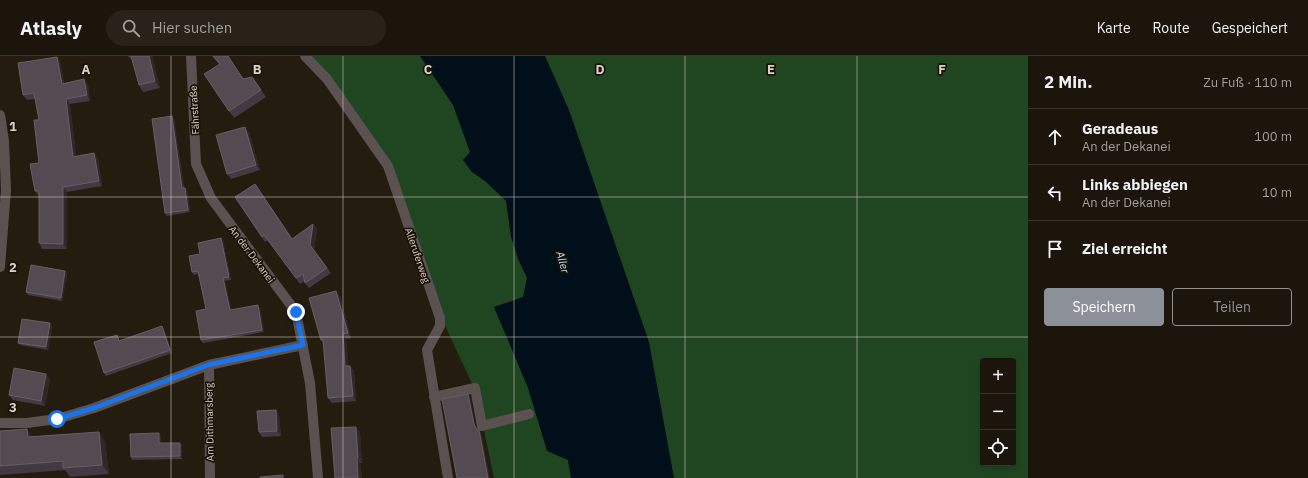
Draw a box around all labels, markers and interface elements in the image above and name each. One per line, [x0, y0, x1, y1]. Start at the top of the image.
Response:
search box [106, 10, 386, 46]
text: Atlasly [20, 16, 82, 40]
icon: search [120, 17, 142, 39]
text: Hier suchen [152, 18, 232, 37]
text: Karte [1097, 19, 1131, 37]
text: Route [1153, 19, 1190, 37]
text: Gespeichert [1212, 19, 1288, 37]
text: A [82, 61, 91, 78]
text: B [253, 61, 262, 78]
text: C [424, 61, 433, 78]
text: D [595, 61, 605, 78]
text: E [767, 61, 775, 78]
text: F [938, 61, 946, 78]
text: 2 Min. [1044, 71, 1092, 93]
text: Zu Fuß · 110 m [1203, 74, 1292, 91]
street label: Fährstraße [187, 85, 202, 135]
text: 1 [9, 118, 17, 135]
text: Geradeaus [1082, 119, 1158, 138]
icon: ahead [1044, 126, 1066, 148]
text: 100 m [1254, 128, 1292, 145]
text: An der Dekanei [1082, 138, 1171, 155]
text: Links abbiegen [1082, 175, 1188, 194]
icon: left [1044, 182, 1066, 204]
text: 10 m [1262, 184, 1292, 201]
text: An der Dekanei [1082, 194, 1171, 211]
street label: An der Dekanei [226, 223, 277, 285]
street label: Alleruferweg [402, 226, 433, 285]
icon: arrive [1044, 238, 1066, 260]
text: Ziel erreicht [1082, 239, 1168, 258]
water label: Aller [553, 248, 573, 276]
text: 2 [9, 259, 17, 276]
button: Speichern [1044, 288, 1164, 326]
button: Teilen [1172, 288, 1292, 326]
route end [287, 303, 305, 321]
map controls [980, 358, 1016, 466]
button: + [980, 358, 1016, 394]
street label: Am Dithmarsberg [202, 382, 217, 461]
button: − [980, 394, 1016, 430]
text: 3 [9, 399, 17, 416]
route start [48, 410, 66, 428]
button: locate [980, 430, 1016, 466]

